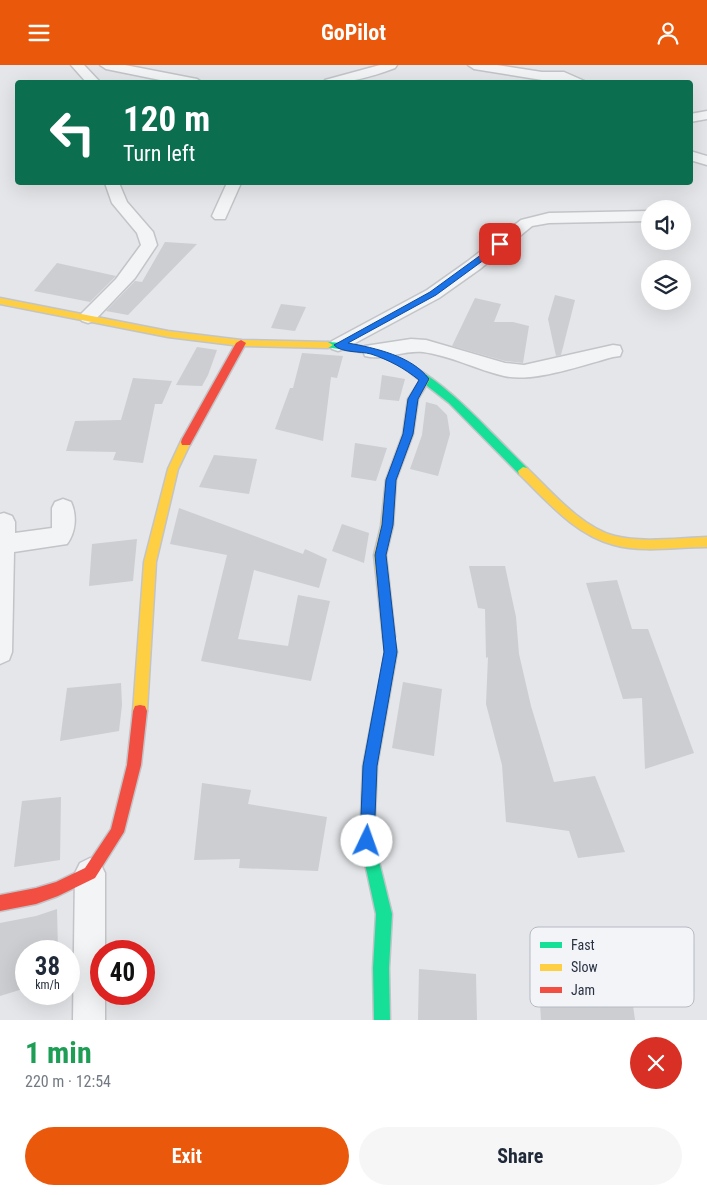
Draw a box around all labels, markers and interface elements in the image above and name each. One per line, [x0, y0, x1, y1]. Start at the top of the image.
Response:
icon: menu [25, 19, 53, 47]
icon: person [654, 19, 682, 47]
text: GoPilot [321, 20, 386, 45]
text: 120 m [123, 99, 210, 140]
icon: left [40, 100, 105, 165]
text: Turn left [123, 141, 195, 166]
map controls [641, 200, 691, 310]
button: sound [641, 200, 691, 250]
pin [479, 223, 521, 265]
icon: arrive [486, 230, 514, 258]
button: layers [641, 260, 691, 310]
position arrow [340, 814, 392, 866]
legend [530, 927, 694, 1007]
text: Fast [571, 937, 595, 953]
speed limit sign: 40 [90, 940, 155, 1005]
text: 38 [35, 952, 60, 981]
text: Slow [571, 959, 598, 975]
text: km/h [35, 978, 60, 992]
text: Jam [571, 982, 595, 998]
text: 1 min [25, 1035, 92, 1070]
button: close [630, 1037, 682, 1089]
text: 220 m · 12:54 [25, 1072, 111, 1091]
button: Exit [25, 1127, 349, 1185]
button: Share [359, 1127, 682, 1185]

